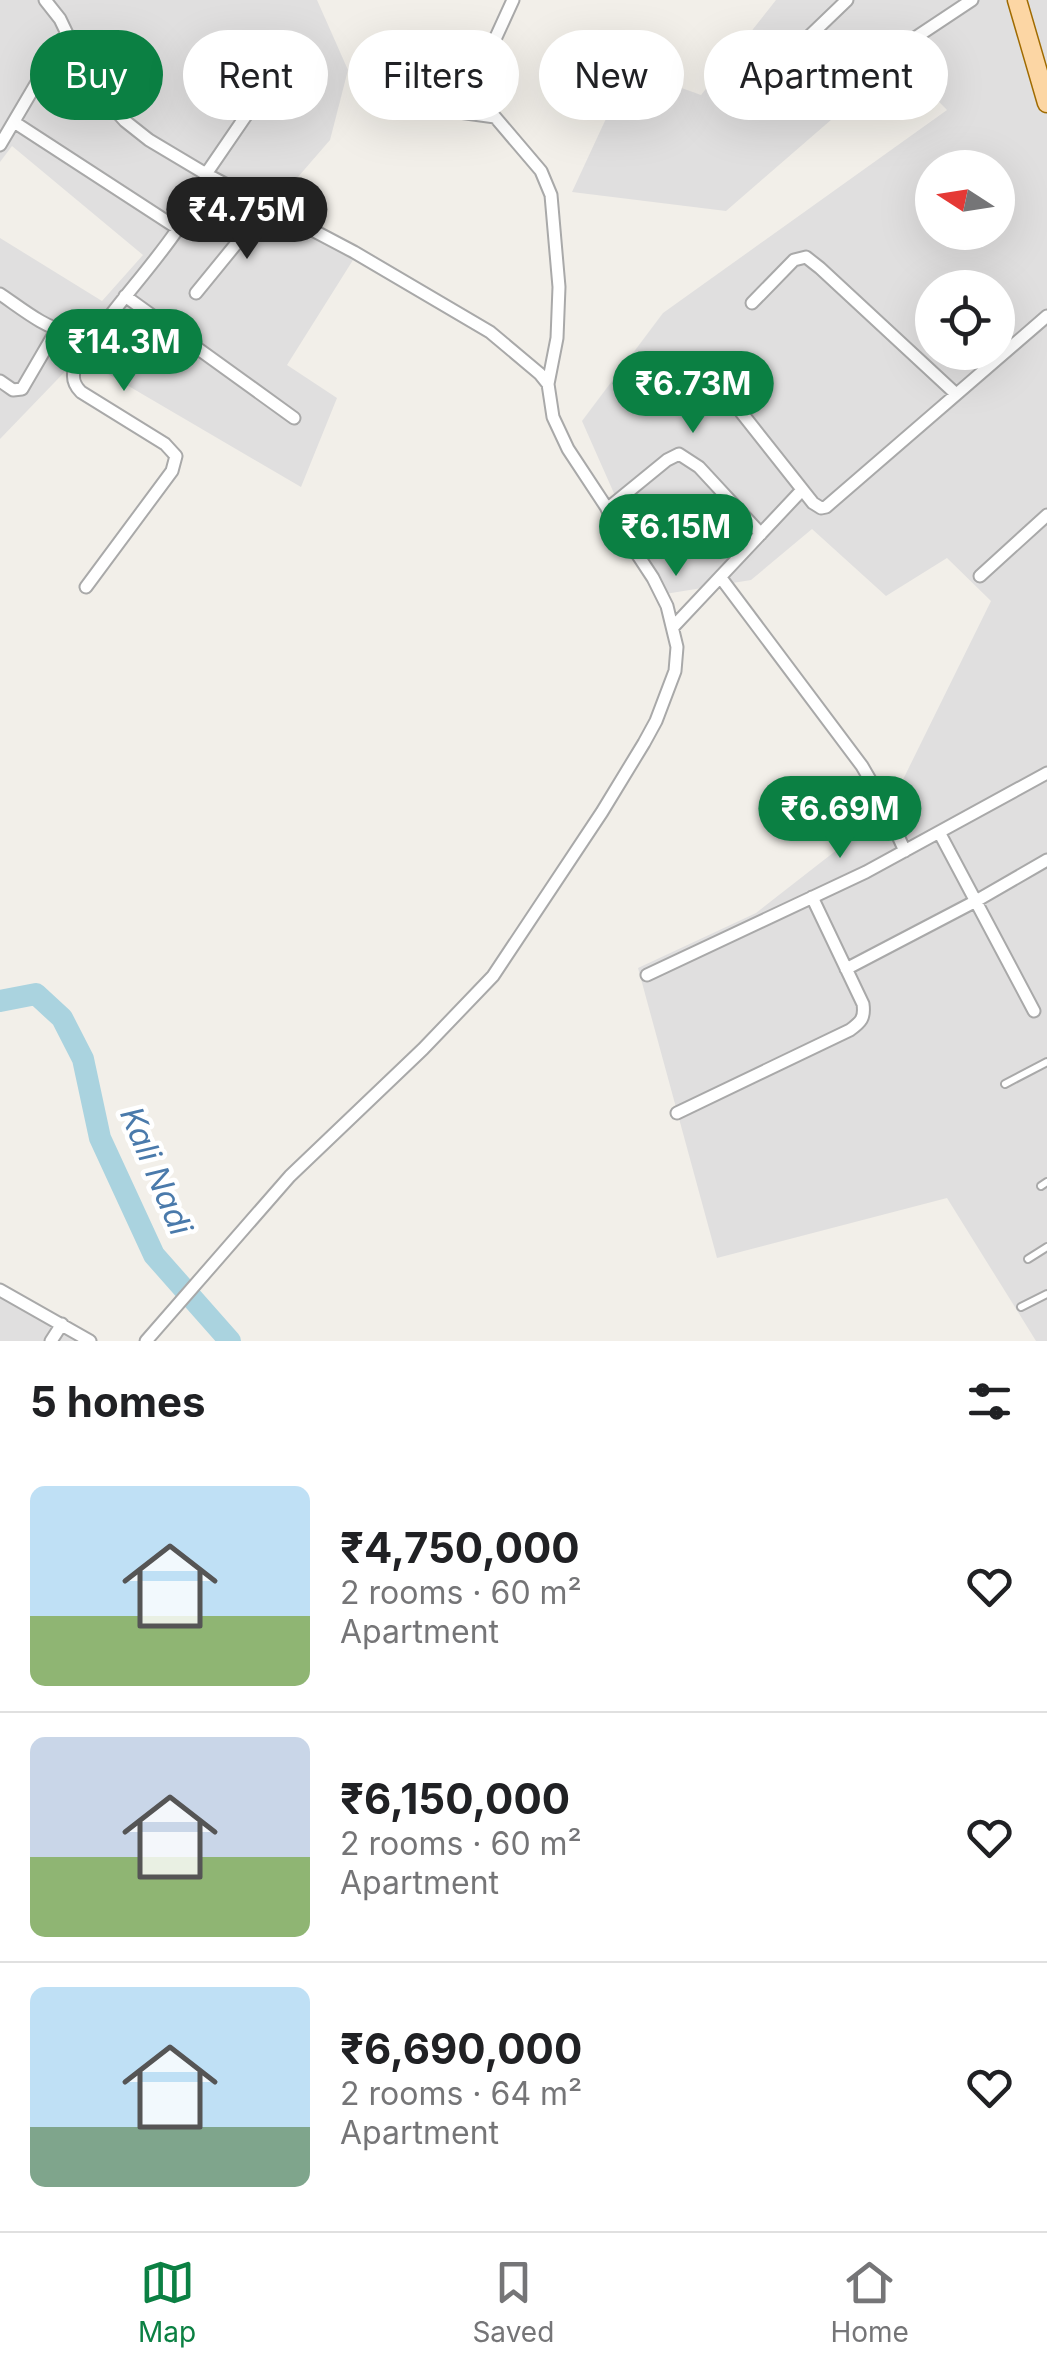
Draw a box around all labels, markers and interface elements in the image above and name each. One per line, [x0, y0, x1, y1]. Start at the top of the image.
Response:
chip: Buy [30, 30, 163, 120]
chip: Rent [183, 30, 328, 120]
chip: Filters [348, 30, 519, 120]
chip: New [539, 30, 684, 120]
chip: Apartment [704, 30, 948, 120]
north arrow [915, 150, 1015, 250]
map controls [915, 150, 1015, 370]
pin: ₹4.75M [166, 177, 328, 262]
text: ₹4.75M [188, 190, 306, 229]
button: locate [915, 270, 1015, 370]
pin: ₹14.3M [43, 309, 205, 394]
text: ₹14.3M [67, 322, 181, 361]
pin: ₹6.73M [612, 351, 774, 436]
text: ₹6.73M [635, 364, 751, 403]
pin: ₹6.15M [595, 494, 757, 579]
text: ₹6.15M [621, 507, 731, 546]
pin: ₹6.69M [759, 776, 921, 861]
text: ₹6.69M [780, 789, 900, 828]
water label: Kali Nadi [112, 1101, 201, 1242]
icon: filters [962, 1374, 1017, 1429]
text: 5 homes [30, 1376, 206, 1427]
text: ₹4,750,000 [340, 1522, 580, 1573]
icon: home [110, 1526, 230, 1646]
icon: heart [962, 1559, 1017, 1614]
text: 2 rooms · 60 m² [340, 1573, 582, 1612]
text: Apartment [340, 1612, 499, 1651]
text: ₹6,150,000 [340, 1773, 570, 1824]
icon: home [110, 1777, 230, 1897]
icon: heart [962, 1810, 1017, 1865]
text: 2 rooms · 60 m² [340, 1824, 582, 1863]
text: Apartment [340, 1863, 499, 1902]
text: ₹6,690,000 [340, 2023, 582, 2074]
icon: home [110, 2027, 230, 2147]
icon: heart [962, 2060, 1017, 2115]
text: 2 rooms · 64 m² [340, 2074, 582, 2113]
text: Apartment [340, 2113, 499, 2152]
tab: Map [138, 2255, 196, 2349]
tab: Saved [472, 2255, 554, 2349]
tab: Home [830, 2255, 909, 2349]

